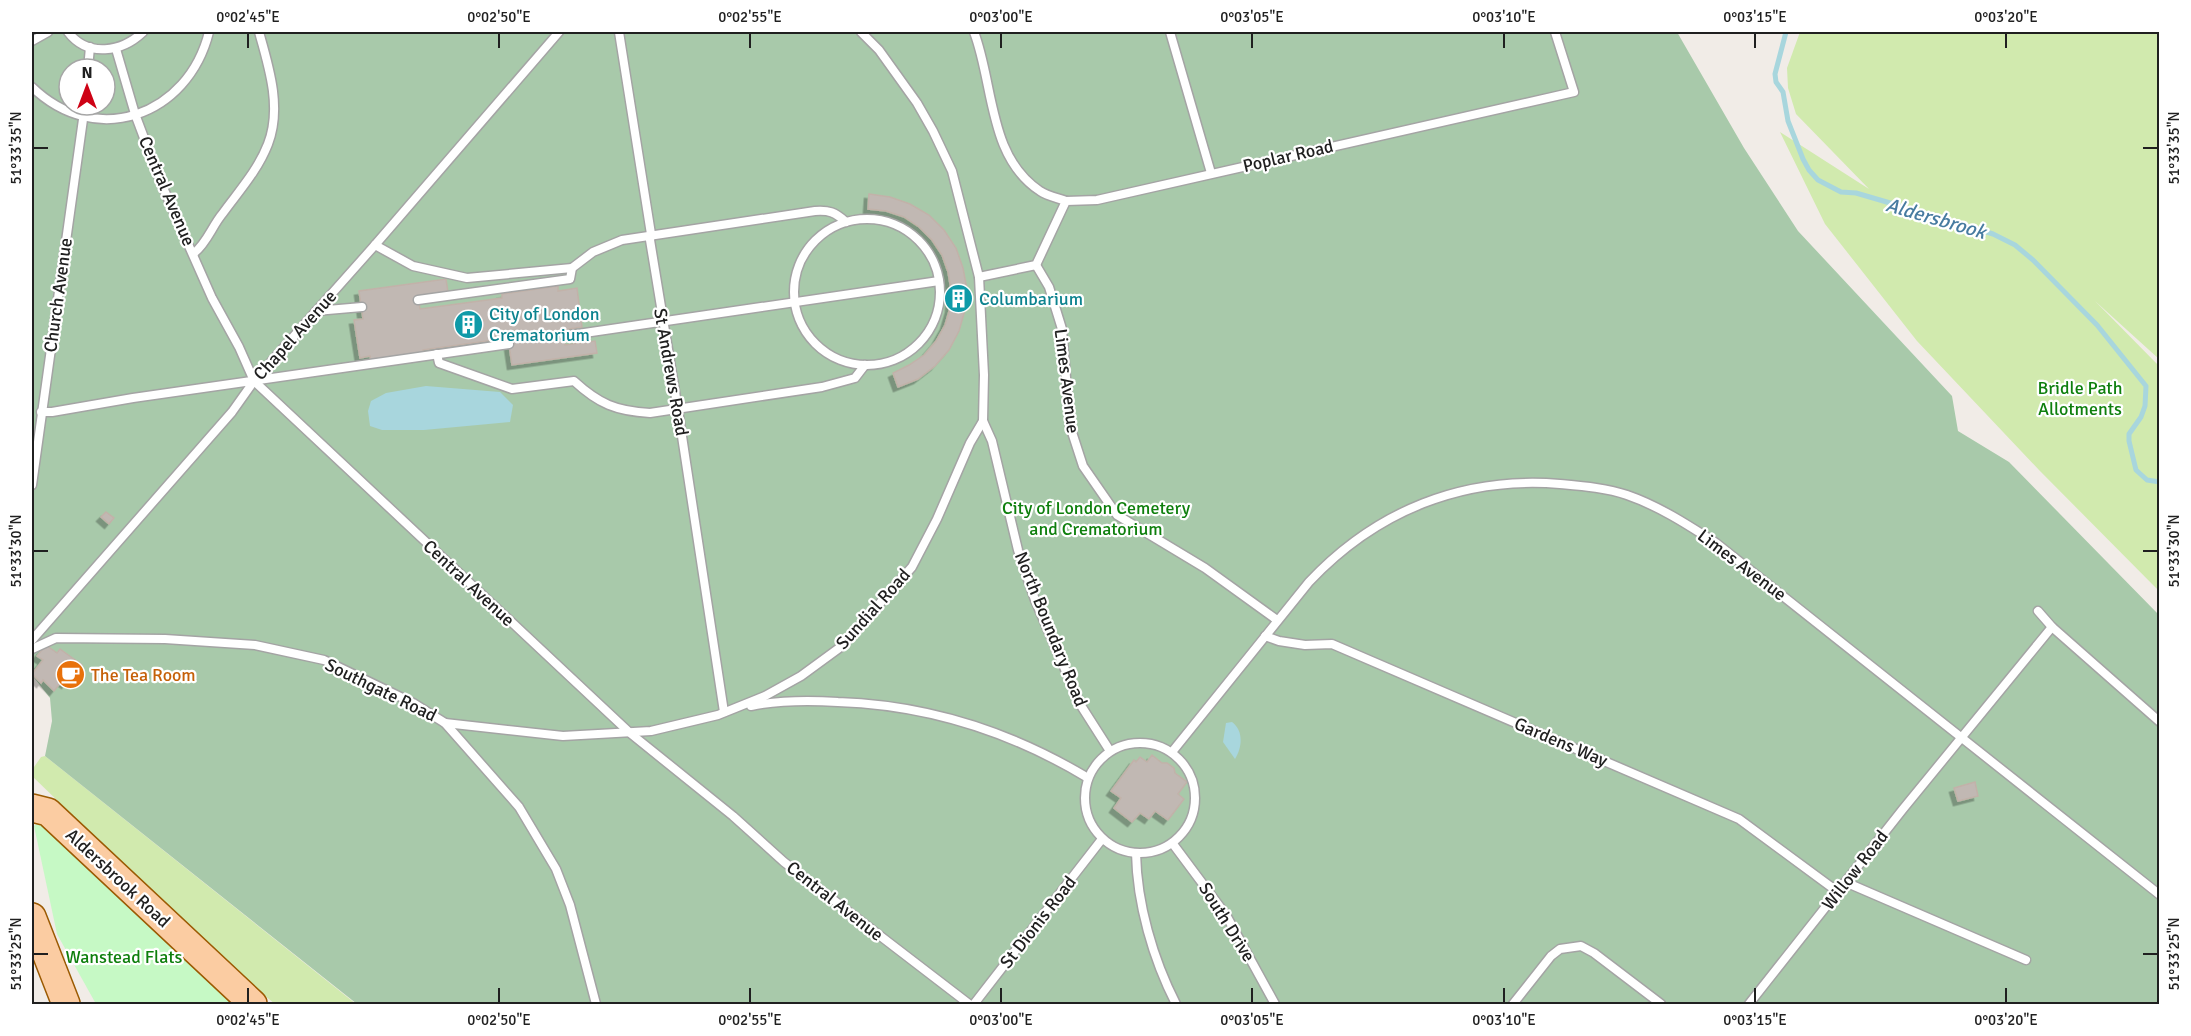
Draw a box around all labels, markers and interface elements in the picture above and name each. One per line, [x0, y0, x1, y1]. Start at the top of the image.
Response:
text: 0°02'45"E [216, 8, 280, 26]
text: 0°02'50"E [467, 8, 531, 26]
text: 0°02'55"E [718, 8, 782, 26]
text: 0°03'00"E [969, 8, 1033, 26]
text: 0°03'05"E [1220, 8, 1284, 26]
text: 0°03'10"E [1472, 8, 1536, 26]
text: 0°03'15"E [1723, 8, 1787, 26]
text: 0°03'20"E [1974, 8, 2038, 26]
north arrow [57, 57, 117, 117]
text: N [81, 63, 93, 83]
text: 51°33'35"N [7, 111, 25, 185]
text: 51°33'35"N [2165, 111, 2183, 185]
street label: Central Avenue [134, 133, 200, 249]
street label: Poplar Road [1241, 135, 1335, 177]
water label: Aldersbrook [1883, 192, 1991, 245]
street label: Church Avenue [39, 236, 77, 354]
building icon: Columbarium [942, 283, 974, 315]
street label: Chapel Avenue [249, 285, 341, 385]
place label: Columbarium [979, 288, 1083, 310]
place label: City of London Crematorium [489, 303, 599, 346]
street label: St Andrews Road [649, 307, 693, 437]
building icon: City of London Crematorium [452, 308, 484, 340]
street label: Limes Avenue [1050, 327, 1084, 435]
park label: Bridle Path Allotments [2038, 377, 2122, 420]
park label: City of London Cemetery and Crematorium [1002, 497, 1191, 540]
text: 51°33'30"N [7, 514, 25, 588]
text: 51°33'30"N [2165, 514, 2183, 588]
street label: Limes Avenue [1693, 524, 1791, 606]
street label: Central Avenue [419, 535, 519, 631]
street label: North Boundary Road [1010, 548, 1092, 710]
street label: Sundial Road [831, 564, 915, 654]
street label: Southgate Road [322, 654, 440, 726]
cafe icon: The Tea Room [54, 659, 86, 691]
place label: The Tea Room [91, 664, 196, 686]
street label: Gardens Way [1511, 712, 1612, 772]
street label: Aldersbrook Road [61, 824, 175, 932]
street label: Willow Road [1817, 826, 1893, 914]
street label: Central Avenue [782, 856, 888, 946]
street label: St Dionis Road [995, 871, 1081, 973]
street label: South Drive [1194, 878, 1260, 966]
text: 51°33'25"N [7, 917, 25, 991]
text: 51°33'25"N [2165, 917, 2183, 991]
park label: Wanstead Flats [66, 946, 183, 968]
text: 0°02'45"E [216, 1011, 280, 1029]
text: 0°02'50"E [467, 1011, 531, 1029]
text: 0°02'55"E [718, 1011, 782, 1029]
text: 0°03'00"E [969, 1011, 1033, 1029]
text: 0°03'05"E [1220, 1011, 1284, 1029]
text: 0°03'10"E [1472, 1011, 1536, 1029]
text: 0°03'15"E [1723, 1011, 1787, 1029]
text: 0°03'20"E [1974, 1011, 2038, 1029]

